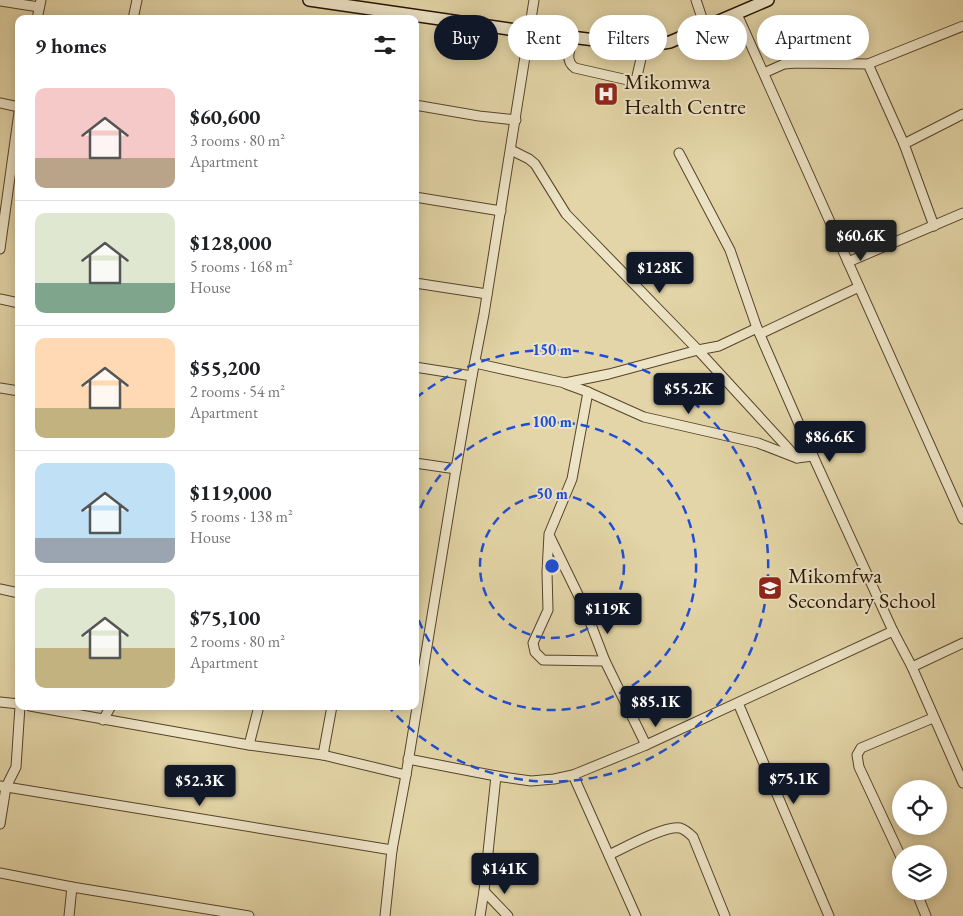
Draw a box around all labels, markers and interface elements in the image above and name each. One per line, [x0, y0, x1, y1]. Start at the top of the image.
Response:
chip: Buy [434, 15, 498, 60]
chip: Rent [508, 15, 579, 60]
chip: Filters [589, 15, 667, 60]
chip: New [677, 15, 747, 60]
chip: Apartment [757, 15, 869, 60]
icon: filters [371, 31, 399, 59]
text: 9 homes [35, 32, 107, 59]
place label: Mikomwa Health Centre [624, 67, 746, 121]
hospital icon: Mikomwa Health Centre [593, 81, 619, 107]
text: $60,600 [190, 103, 260, 130]
icon: home [75, 108, 135, 168]
text: 3 rooms · 80 m² [190, 130, 285, 151]
text: Apartment [190, 151, 258, 172]
pin: $60.6K [820, 220, 902, 262]
text: $60.6K [837, 225, 885, 246]
text: $128,000 [190, 229, 272, 256]
icon: home [75, 233, 135, 293]
pin: $128K [625, 252, 695, 294]
text: 5 rooms · 168 m² [190, 256, 293, 277]
text: $128K [638, 257, 682, 278]
text: House [190, 277, 231, 298]
text: 150 m [532, 340, 572, 359]
text: $55,200 [190, 354, 260, 381]
icon: home [75, 358, 135, 418]
pin: $55.2K [648, 372, 730, 415]
text: $55.2K [665, 378, 713, 399]
text: 2 rooms · 54 m² [190, 381, 285, 402]
text: Apartment [190, 402, 258, 423]
text: 100 m [532, 412, 572, 431]
pin: $86.6K [789, 420, 871, 463]
text: $86.6K [806, 426, 854, 447]
text: $119,000 [190, 479, 272, 506]
icon: home [75, 483, 135, 543]
text: 50 m [536, 484, 568, 503]
text: 5 rooms · 138 m² [190, 506, 293, 527]
text: House [190, 527, 231, 548]
centre of rings [543, 557, 561, 575]
place label: Mikomfwa Secondary School [788, 561, 936, 615]
school or university icon: Mikomfwa Secondary School [757, 575, 783, 601]
pin: $119K [573, 592, 643, 635]
text: $119K [586, 598, 630, 619]
text: $75,100 [190, 604, 260, 631]
icon: home [75, 608, 135, 668]
text: 2 rooms · 80 m² [190, 631, 285, 652]
text: Apartment [190, 652, 258, 673]
pin: $85.1K [615, 686, 697, 728]
text: $85.1K [632, 691, 680, 712]
pin: $75.1K [753, 762, 835, 805]
pin: $52.3K [159, 764, 241, 807]
text: $75.1K [770, 768, 818, 789]
text: $52.3K [176, 770, 224, 791]
map controls [892, 780, 947, 900]
button: locate [892, 780, 947, 835]
button: layers [892, 845, 947, 900]
pin: $141K [470, 852, 540, 895]
text: $141K [483, 858, 527, 879]

